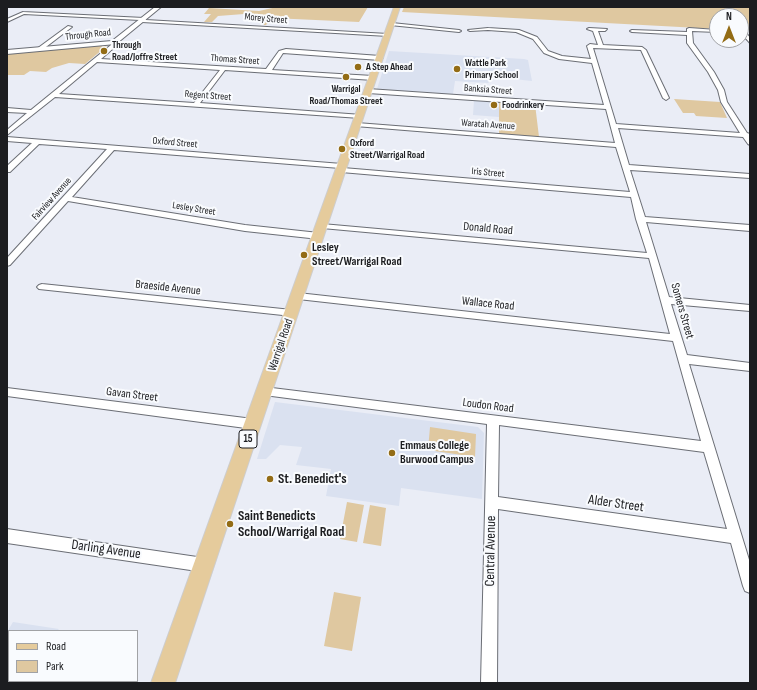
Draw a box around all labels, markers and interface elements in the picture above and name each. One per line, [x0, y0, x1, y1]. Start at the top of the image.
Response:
north arrow [709, 8, 749, 48]
text: N [726, 10, 732, 23]
street label: Morey Street [244, 11, 288, 27]
street label: Through Road [65, 27, 111, 43]
place label: Through Road/Joffre Street [112, 39, 177, 62]
marker: Through Road/Joffre Street [99, 46, 109, 56]
street label: Thomas Street [210, 52, 260, 68]
place label: Wattle Park Primary School [465, 57, 518, 80]
place label: A Step Ahead [366, 61, 412, 73]
marker: A Step Ahead [353, 62, 363, 72]
marker: Wattle Park Primary School [452, 64, 462, 74]
marker: Warrigal Road/Thomas Street [341, 72, 351, 82]
street label: Banksia Street [464, 82, 512, 98]
place label: Warrigal Road/Thomas Street [309, 83, 383, 106]
street label: Regent Street [184, 88, 232, 104]
place label: Foodrinkery [502, 99, 544, 111]
marker: Foodrinkery [489, 100, 499, 110]
street label: Waratah Avenue [461, 117, 515, 133]
street label: Oxford Street [152, 135, 198, 151]
place label: Oxford Street/Warrigal Road [350, 137, 425, 160]
marker: Oxford Street/Warrigal Road [337, 144, 347, 154]
street label: Iris Street [471, 166, 505, 180]
street label: Fairview Avenue [30, 175, 74, 223]
street label: Lesley Street [172, 200, 216, 218]
street label: Donald Road [463, 220, 513, 238]
place label: Lesley Street/Warrigal Road [312, 241, 402, 269]
marker: Lesley Street/Warrigal Road [299, 250, 309, 260]
street label: Braeside Avenue [135, 277, 201, 299]
street label: Somers Street [667, 281, 697, 341]
street label: Wallace Road [461, 294, 515, 314]
street label: Warrigal Road [265, 317, 297, 373]
street label: Gavan Street [105, 385, 159, 405]
street label: Loudon Road [462, 396, 514, 416]
road number: 15 [239, 430, 257, 448]
place label: Emmaus College Burwood Campus [400, 439, 474, 467]
marker: Emmaus College Burwood Campus [387, 448, 397, 458]
place label: St. Benedict's [278, 471, 347, 487]
marker: St. Benedict's [265, 474, 275, 484]
street label: Alder Street [587, 492, 645, 516]
place label: Saint Benedicts School/Warrigal Road [238, 508, 344, 540]
street label: Central Avenue [482, 515, 500, 587]
marker: Saint Benedicts School/Warrigal Road [225, 519, 235, 529]
street label: Darling Avenue [70, 537, 142, 563]
legend [8, 630, 138, 682]
text: Road [46, 639, 66, 654]
text: Park [46, 659, 64, 674]

